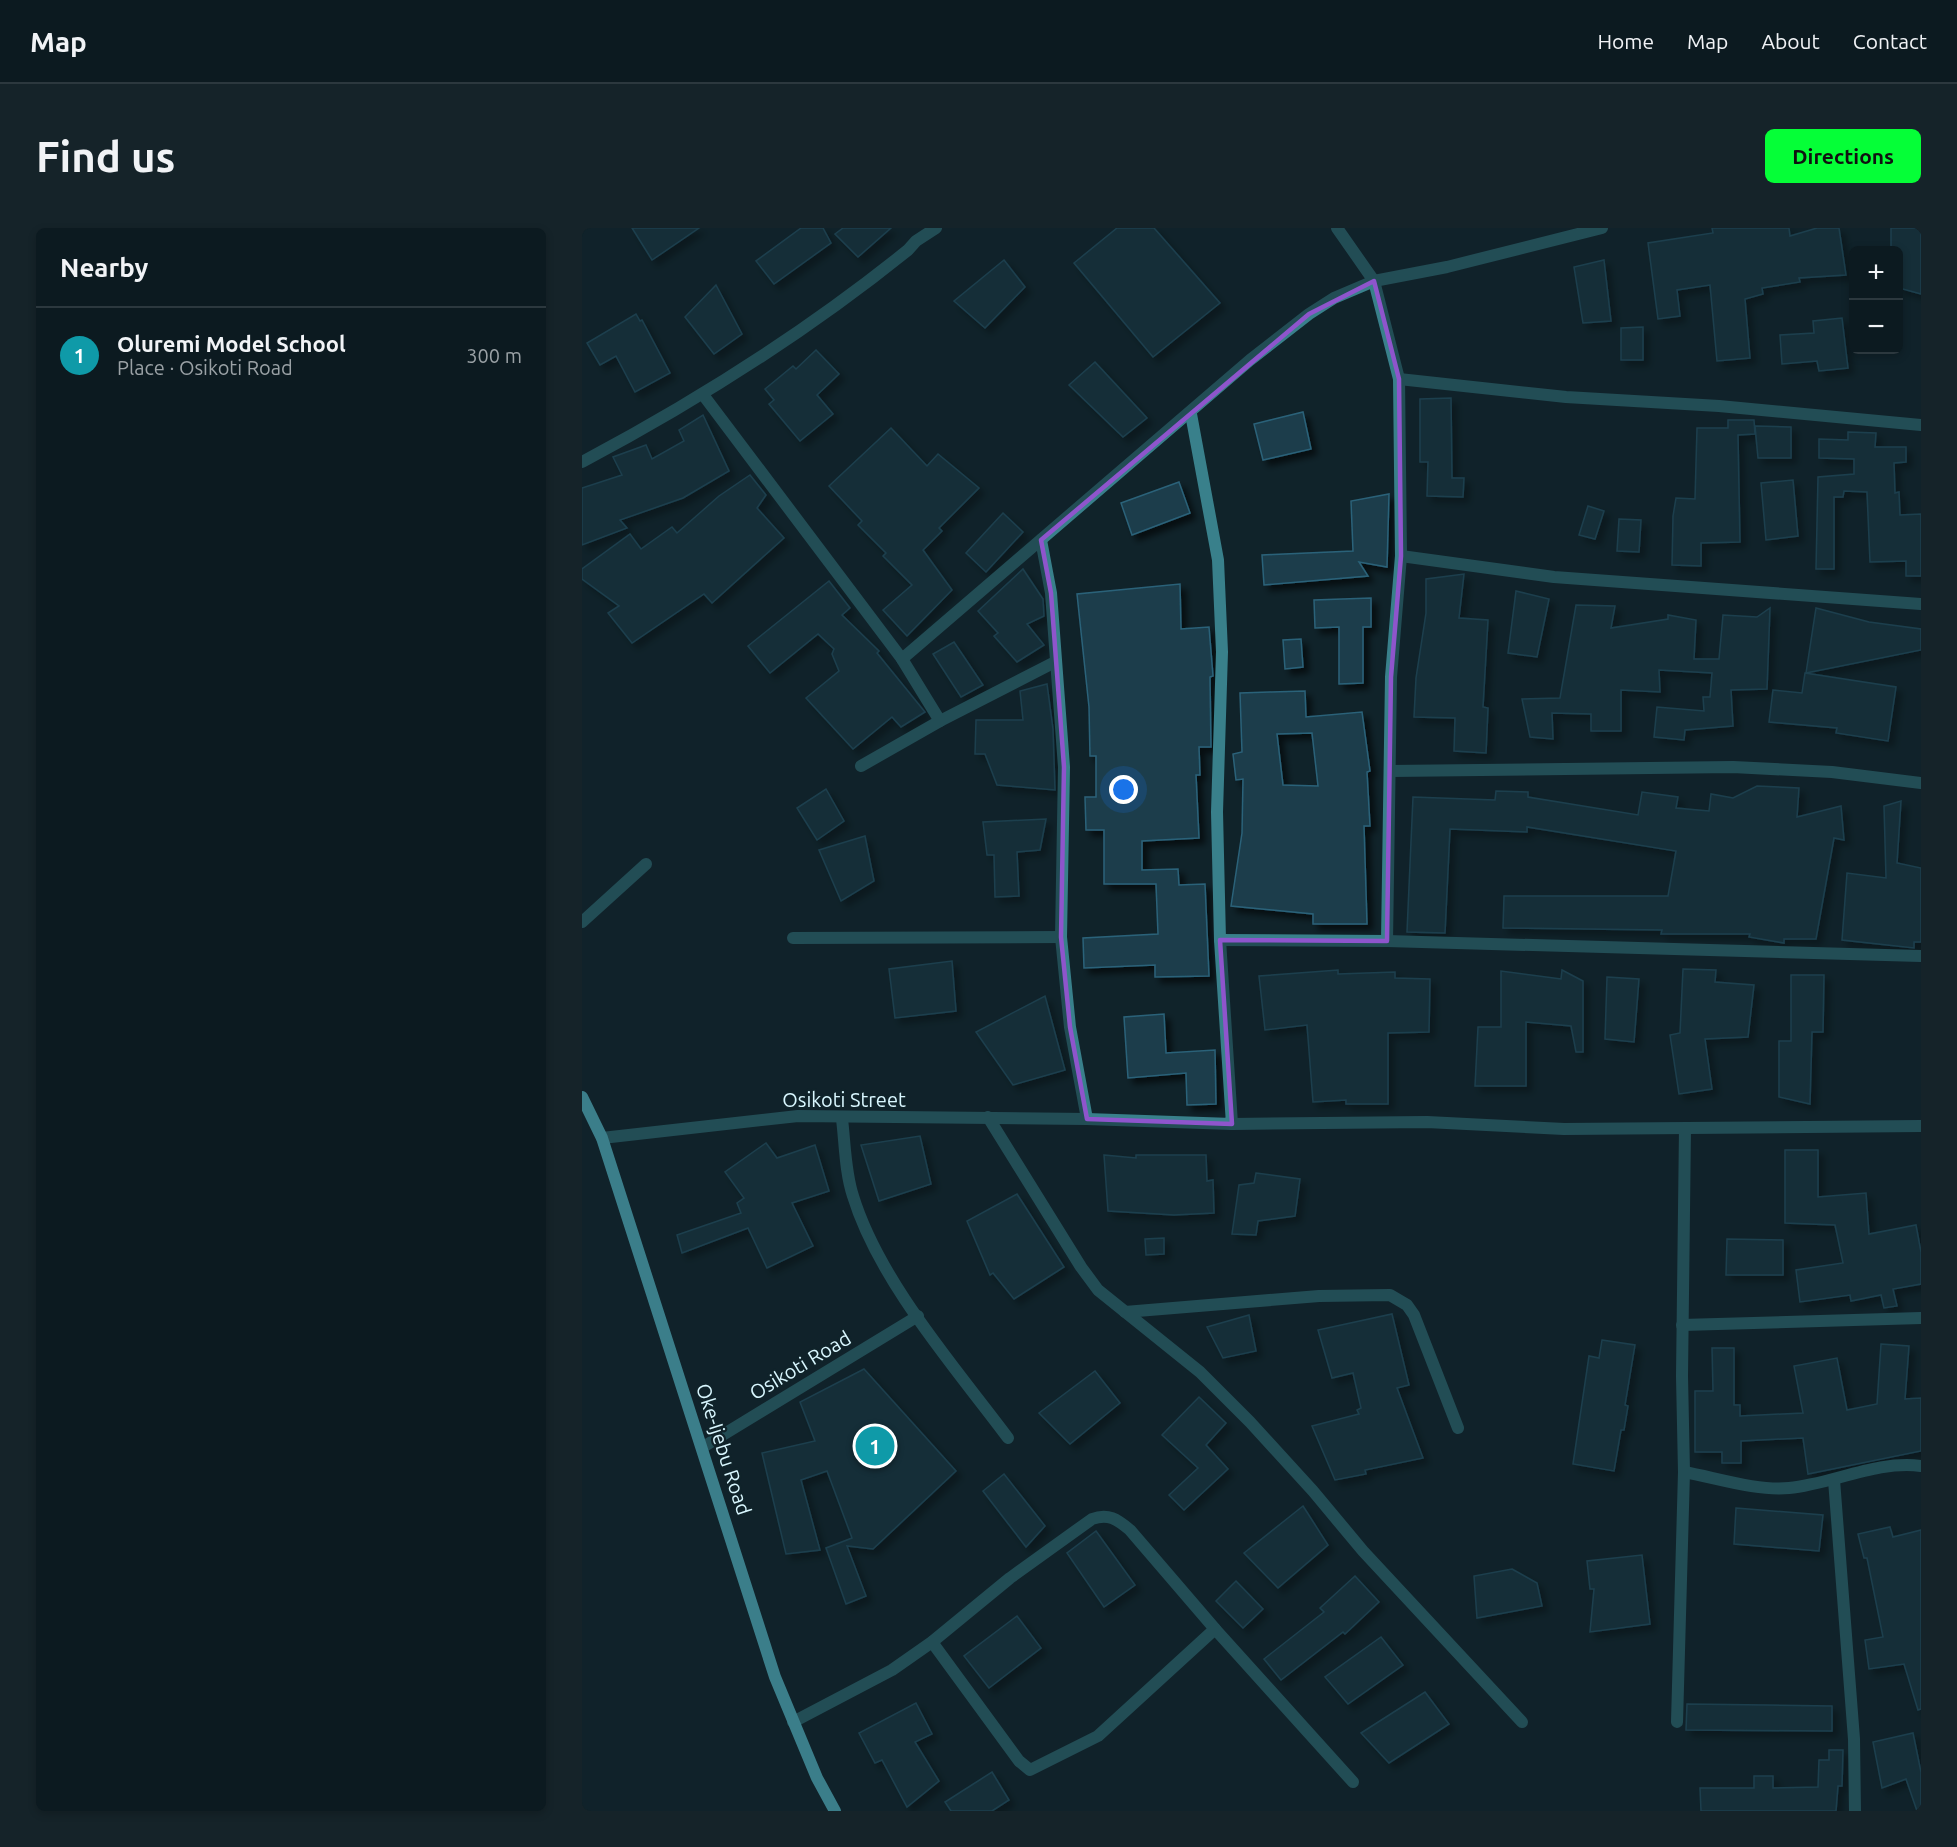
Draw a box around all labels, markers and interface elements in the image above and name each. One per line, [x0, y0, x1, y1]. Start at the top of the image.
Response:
text: Map [30, 26, 87, 57]
text: Home [1597, 29, 1654, 53]
text: Map [1687, 29, 1728, 53]
text: About [1761, 29, 1820, 53]
text: Contact [1853, 29, 1927, 53]
button: Directions [1765, 129, 1921, 183]
text: Find us [36, 133, 175, 180]
map controls [1849, 246, 1903, 354]
button: + [1849, 246, 1903, 300]
text: Nearby [60, 253, 148, 282]
button: − [1849, 300, 1903, 354]
text: Oluremi Model School [117, 331, 346, 356]
text: 1 [74, 344, 85, 367]
text: 300 m [466, 344, 522, 367]
text: Place · Osikoti Road [117, 356, 293, 379]
your location [1109, 775, 1138, 804]
street label: Osikoti Street [782, 1088, 906, 1111]
street label: Osikoti Road [745, 1326, 855, 1404]
street label: Oke-Ijebu Road [692, 1380, 756, 1518]
pin: 1 [856, 1424, 894, 1468]

